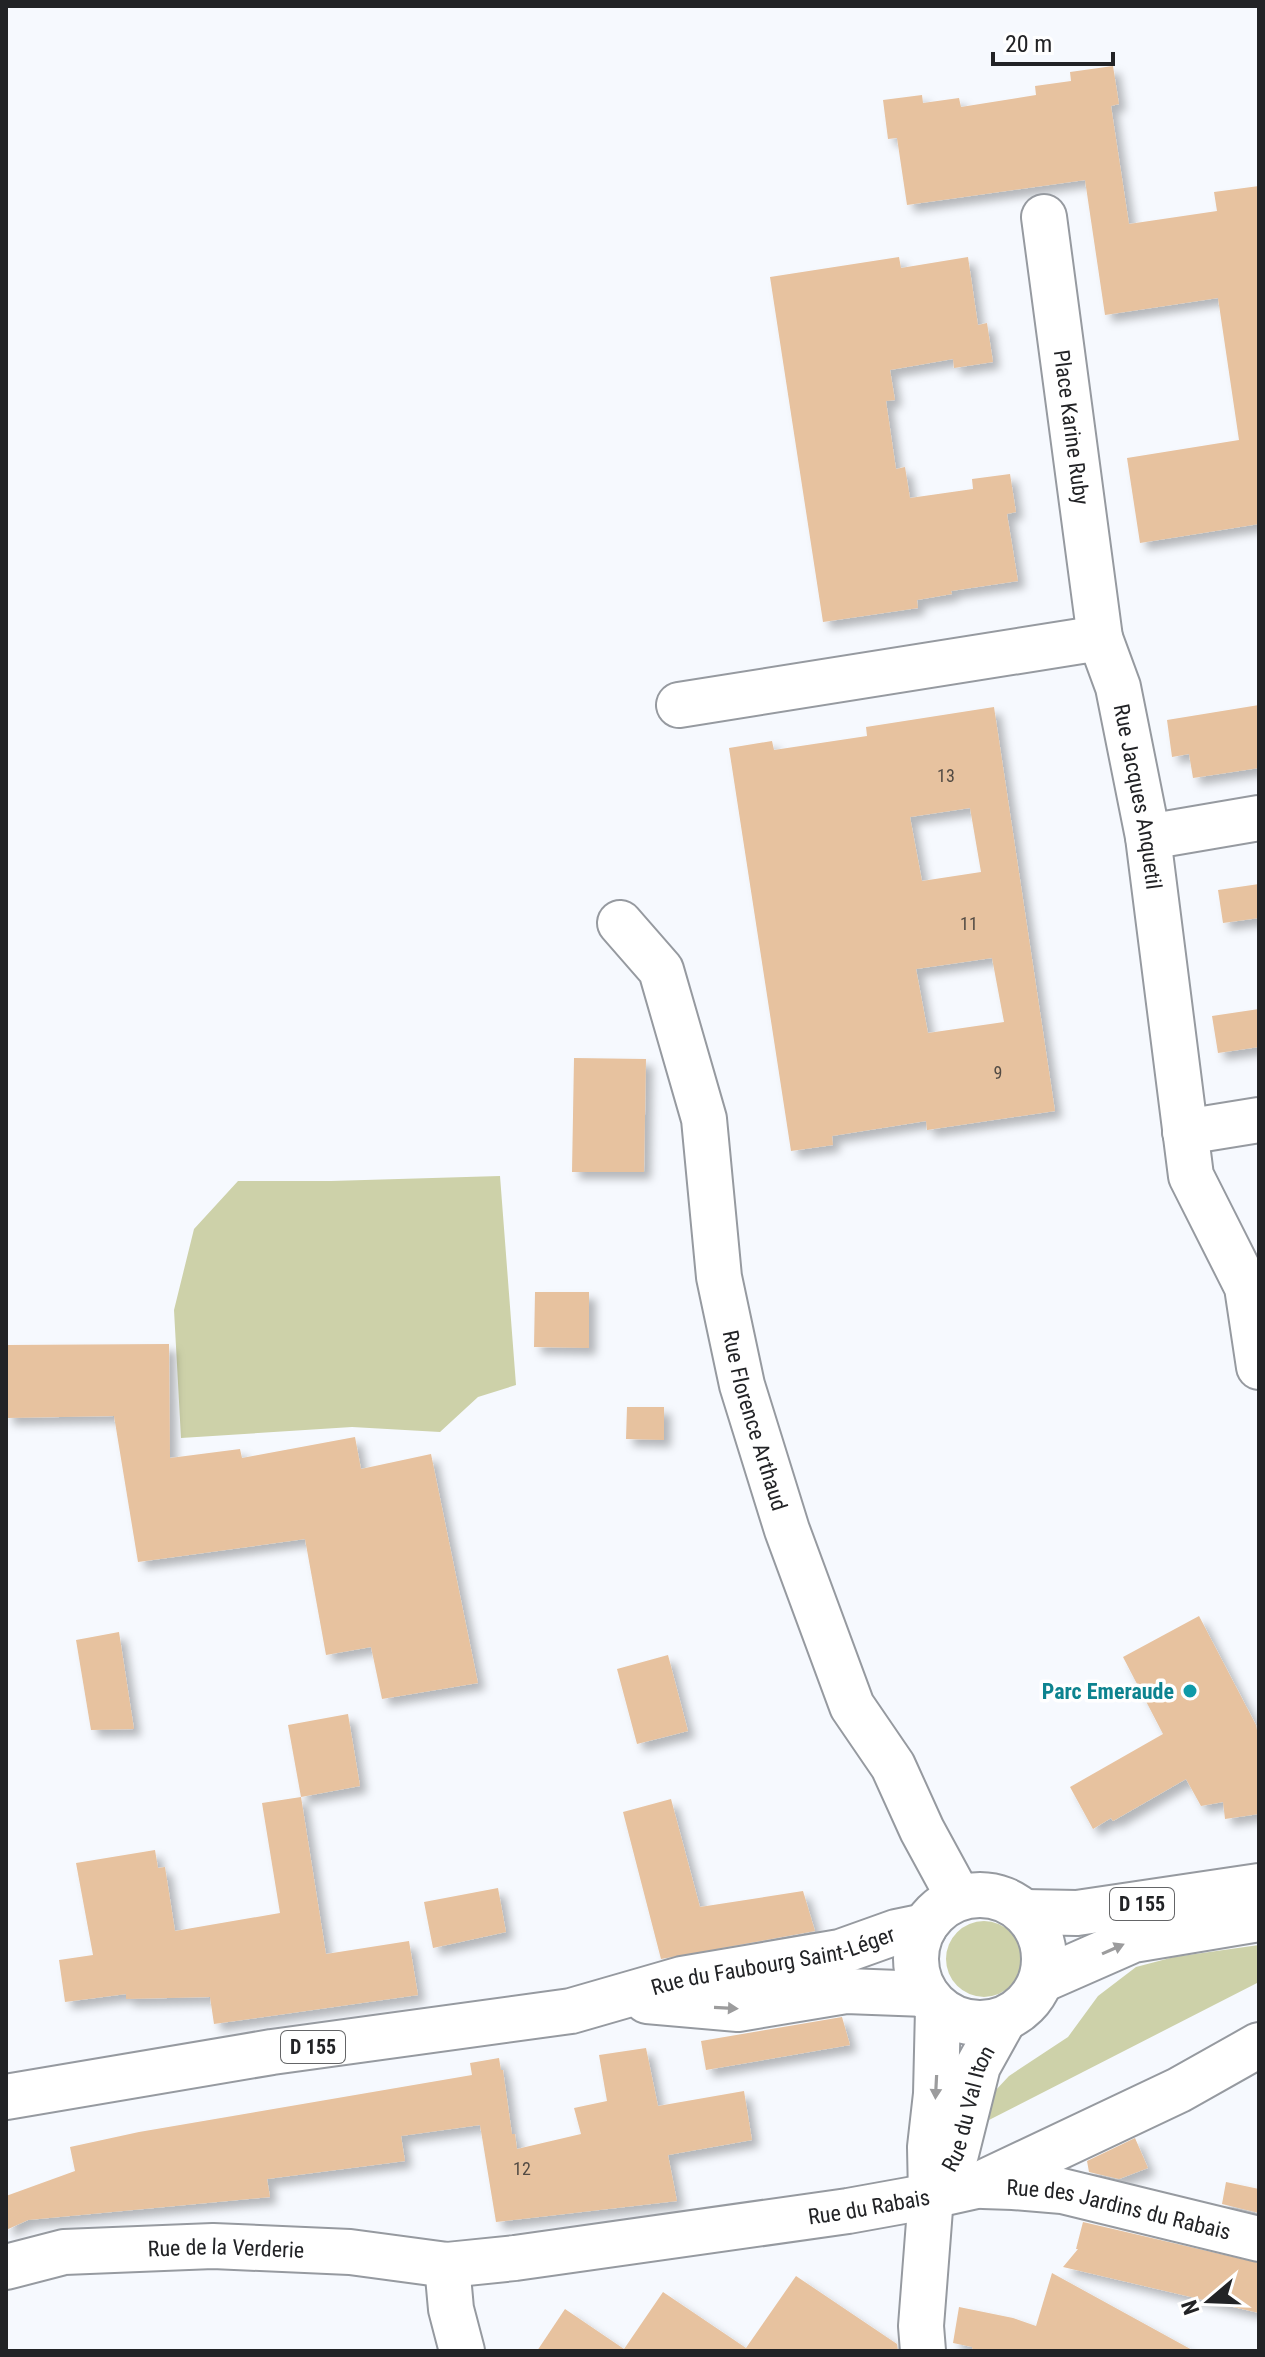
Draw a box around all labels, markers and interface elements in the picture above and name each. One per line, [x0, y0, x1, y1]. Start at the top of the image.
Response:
scale bar [993, 16, 1113, 66]
text: 20 m [1005, 30, 1052, 58]
street label: Place Karine Ruby [1049, 348, 1094, 506]
street label: Rue Jacques Anquetil [1109, 702, 1167, 891]
house number: 13 [937, 765, 955, 786]
house number: 11 [960, 913, 978, 934]
house number: 9 [994, 1062, 1002, 1083]
street label: Rue Florence Arthaud [718, 1328, 792, 1514]
place label: Parc Emeraude [1042, 1679, 1174, 1704]
marker: Parc Emeraude [1181, 1682, 1199, 1700]
road number: D 155 [1110, 1888, 1174, 1920]
street label: Rue du Faubourg Saint-Léger [648, 1921, 898, 2000]
one-way arrow [1102, 1942, 1125, 1955]
one-way arrow [714, 2002, 739, 2015]
road number: D 155 [281, 2031, 345, 2063]
street label: Rue du Val Iton [937, 2041, 1000, 2176]
one-way arrow [929, 2075, 942, 2100]
house number: 12 [513, 2158, 531, 2179]
street label: Rue des Jardins du Rabais [1006, 2175, 1233, 2245]
street label: Rue du Rabais [806, 2184, 932, 2229]
street label: Rue de la Verderie [147, 2234, 305, 2263]
north arrow [1169, 2261, 1249, 2341]
text: N [1177, 2297, 1205, 2318]

